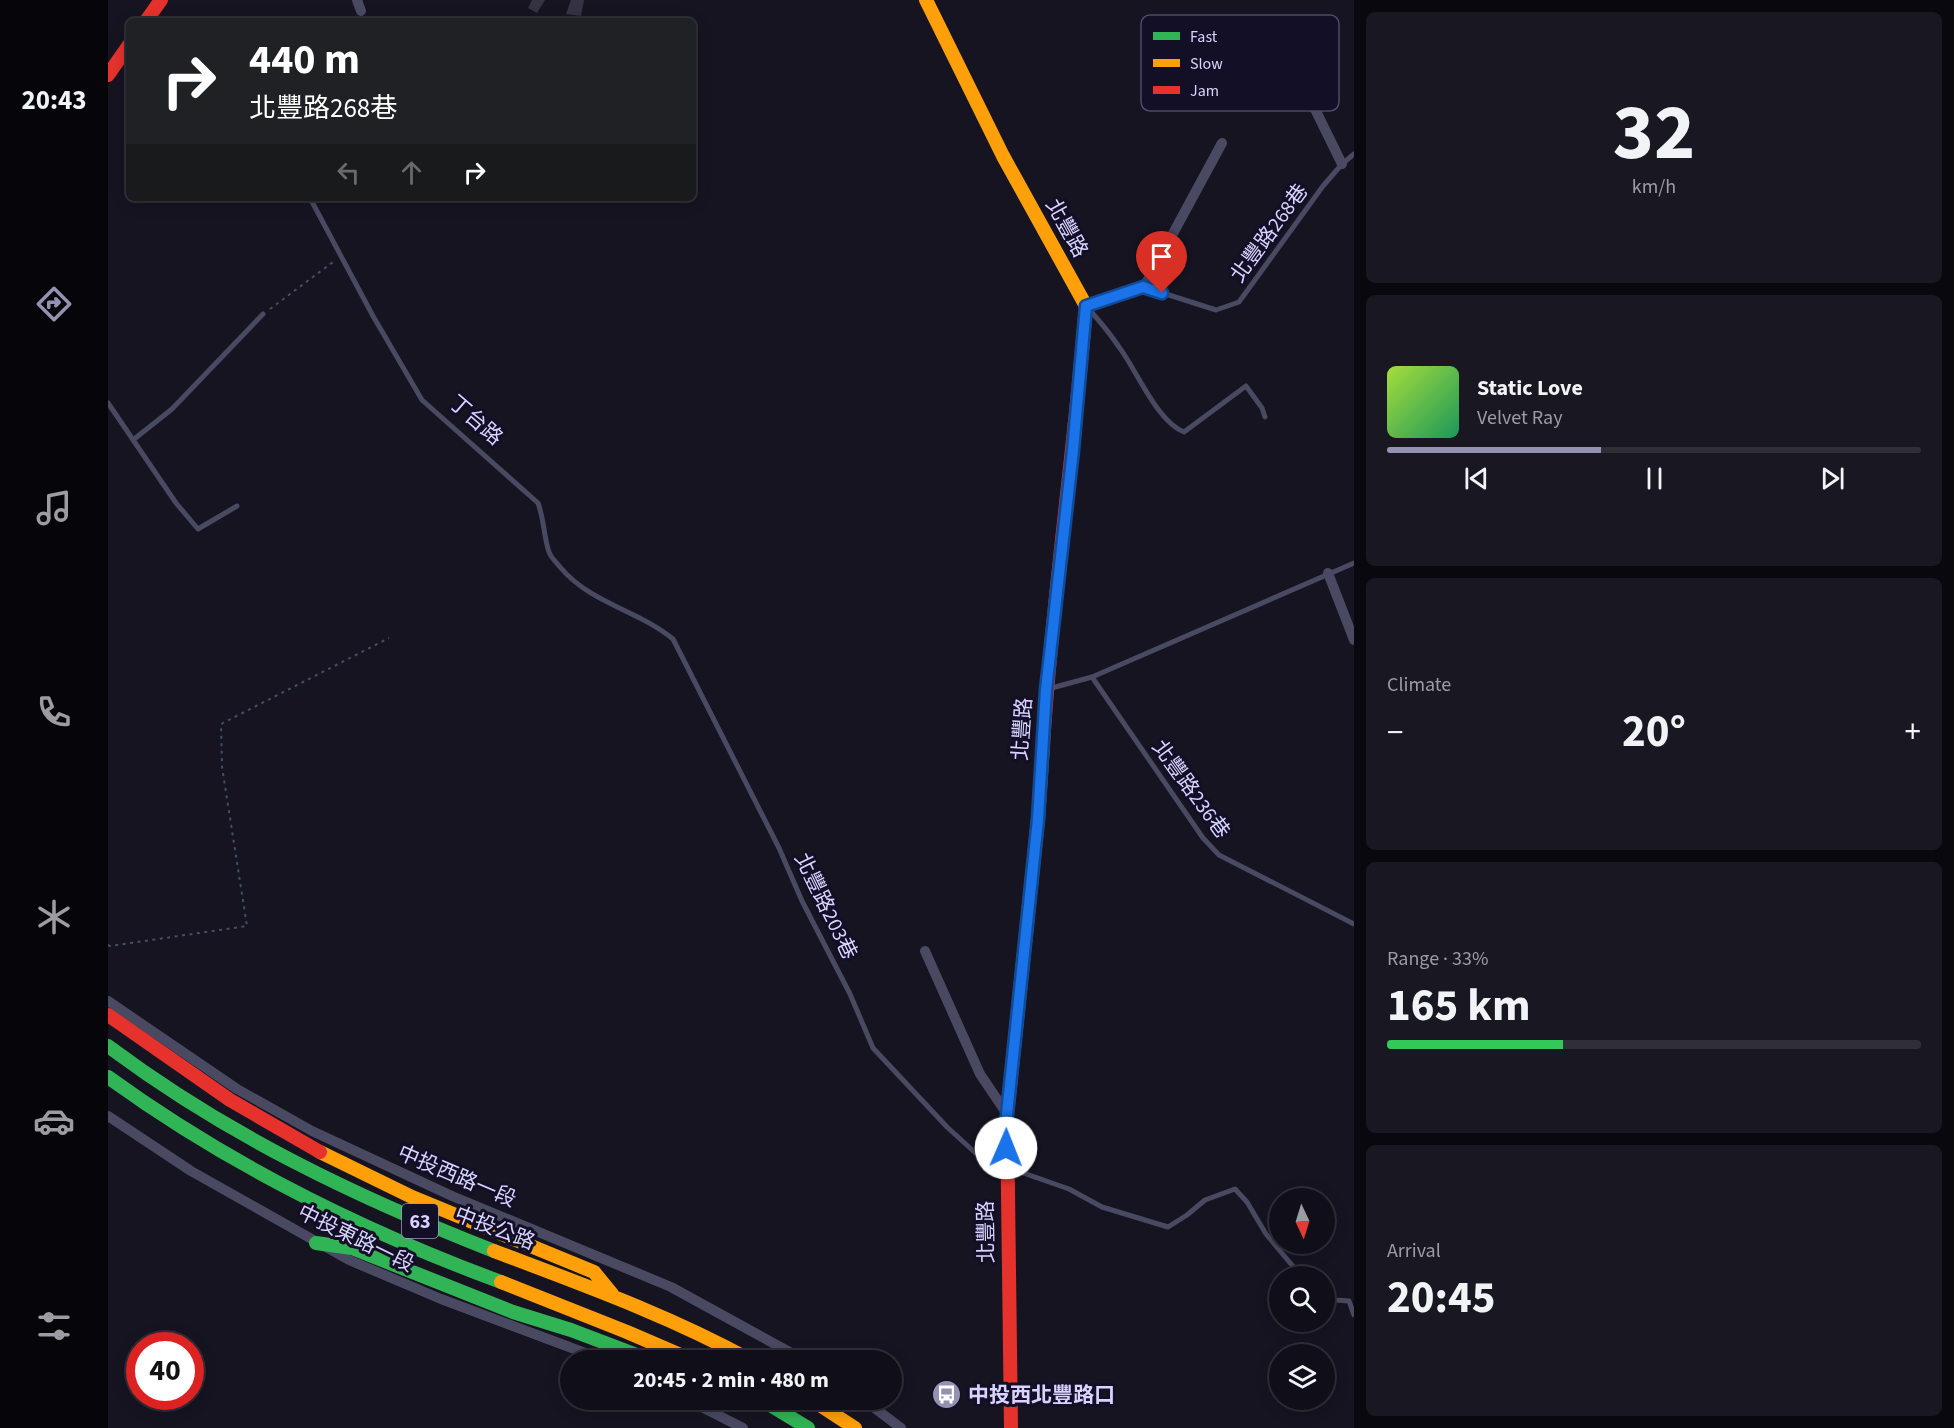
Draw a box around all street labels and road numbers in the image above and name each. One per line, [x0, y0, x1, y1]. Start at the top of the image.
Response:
street label: 北豐路268巷 [1223, 178, 1315, 288]
street label: 北豐路 [1039, 193, 1095, 263]
street label: 丁台路 [442, 388, 510, 452]
street label: 北豐路 [1005, 697, 1039, 761]
street label: 北豐路236巷 [1145, 734, 1237, 844]
street label: 北豐路203巷 [787, 848, 865, 964]
street label: 中投西路一段 [393, 1138, 521, 1214]
street label: 中投東路一段 [293, 1197, 419, 1279]
street label: 中投公路 [450, 1199, 540, 1257]
street label: 北豐路 [970, 1200, 1002, 1264]
road number: 63 [402, 1204, 438, 1238]

